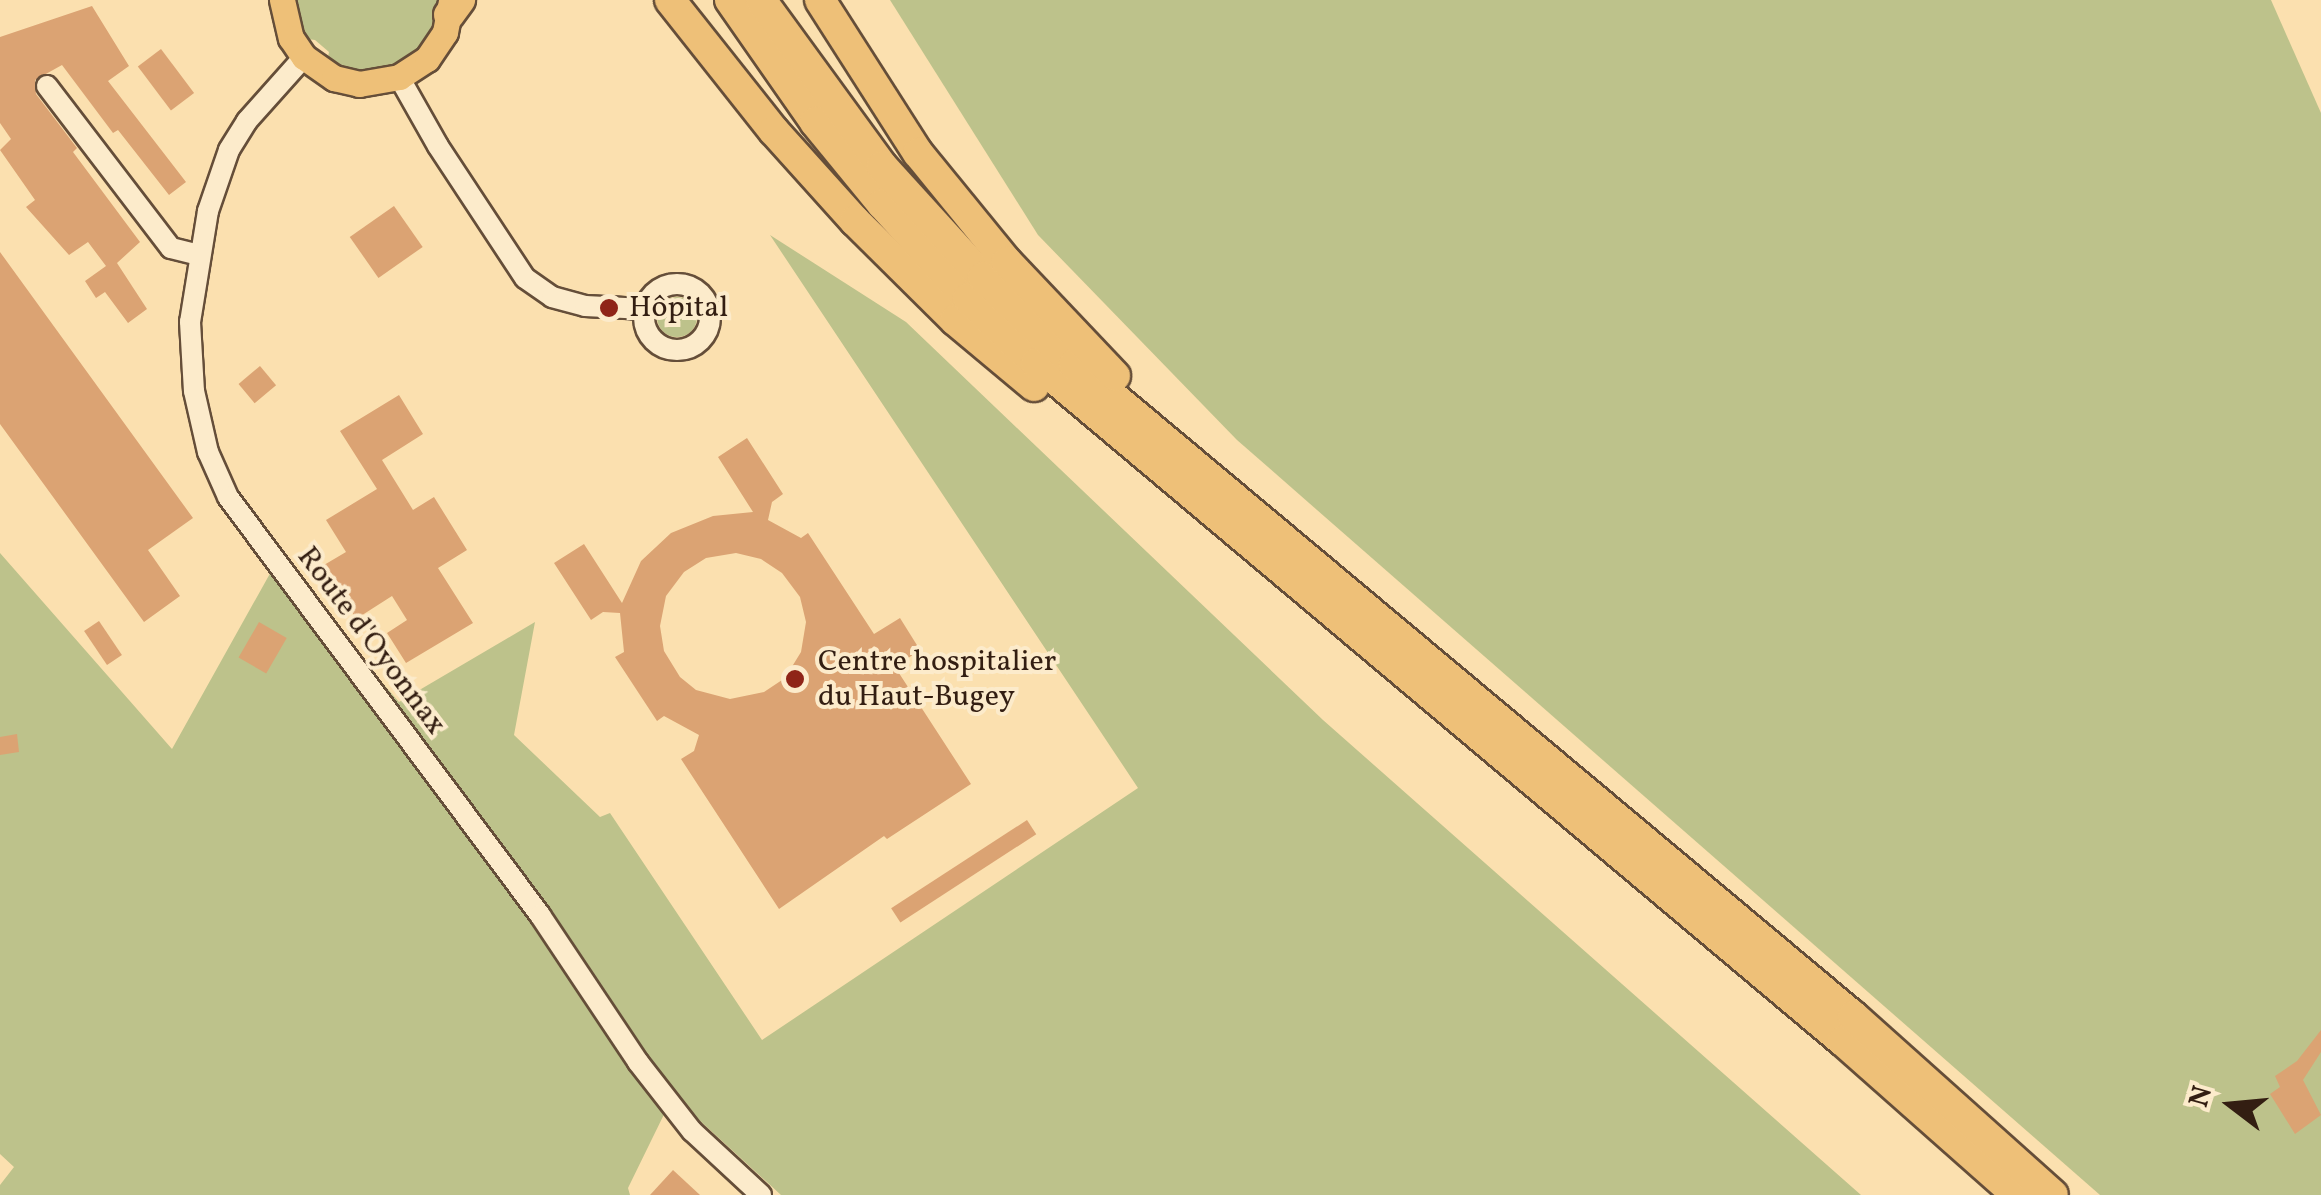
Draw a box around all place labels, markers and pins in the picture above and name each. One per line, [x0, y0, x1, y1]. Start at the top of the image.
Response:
place label: Hôpital [629, 290, 728, 326]
marker: Hôpital [598, 297, 620, 319]
place label: Centre hospitalier du Haut-Bugey [818, 644, 1056, 714]
marker: Centre hospitalier du Haut-Bugey [782, 666, 808, 692]

